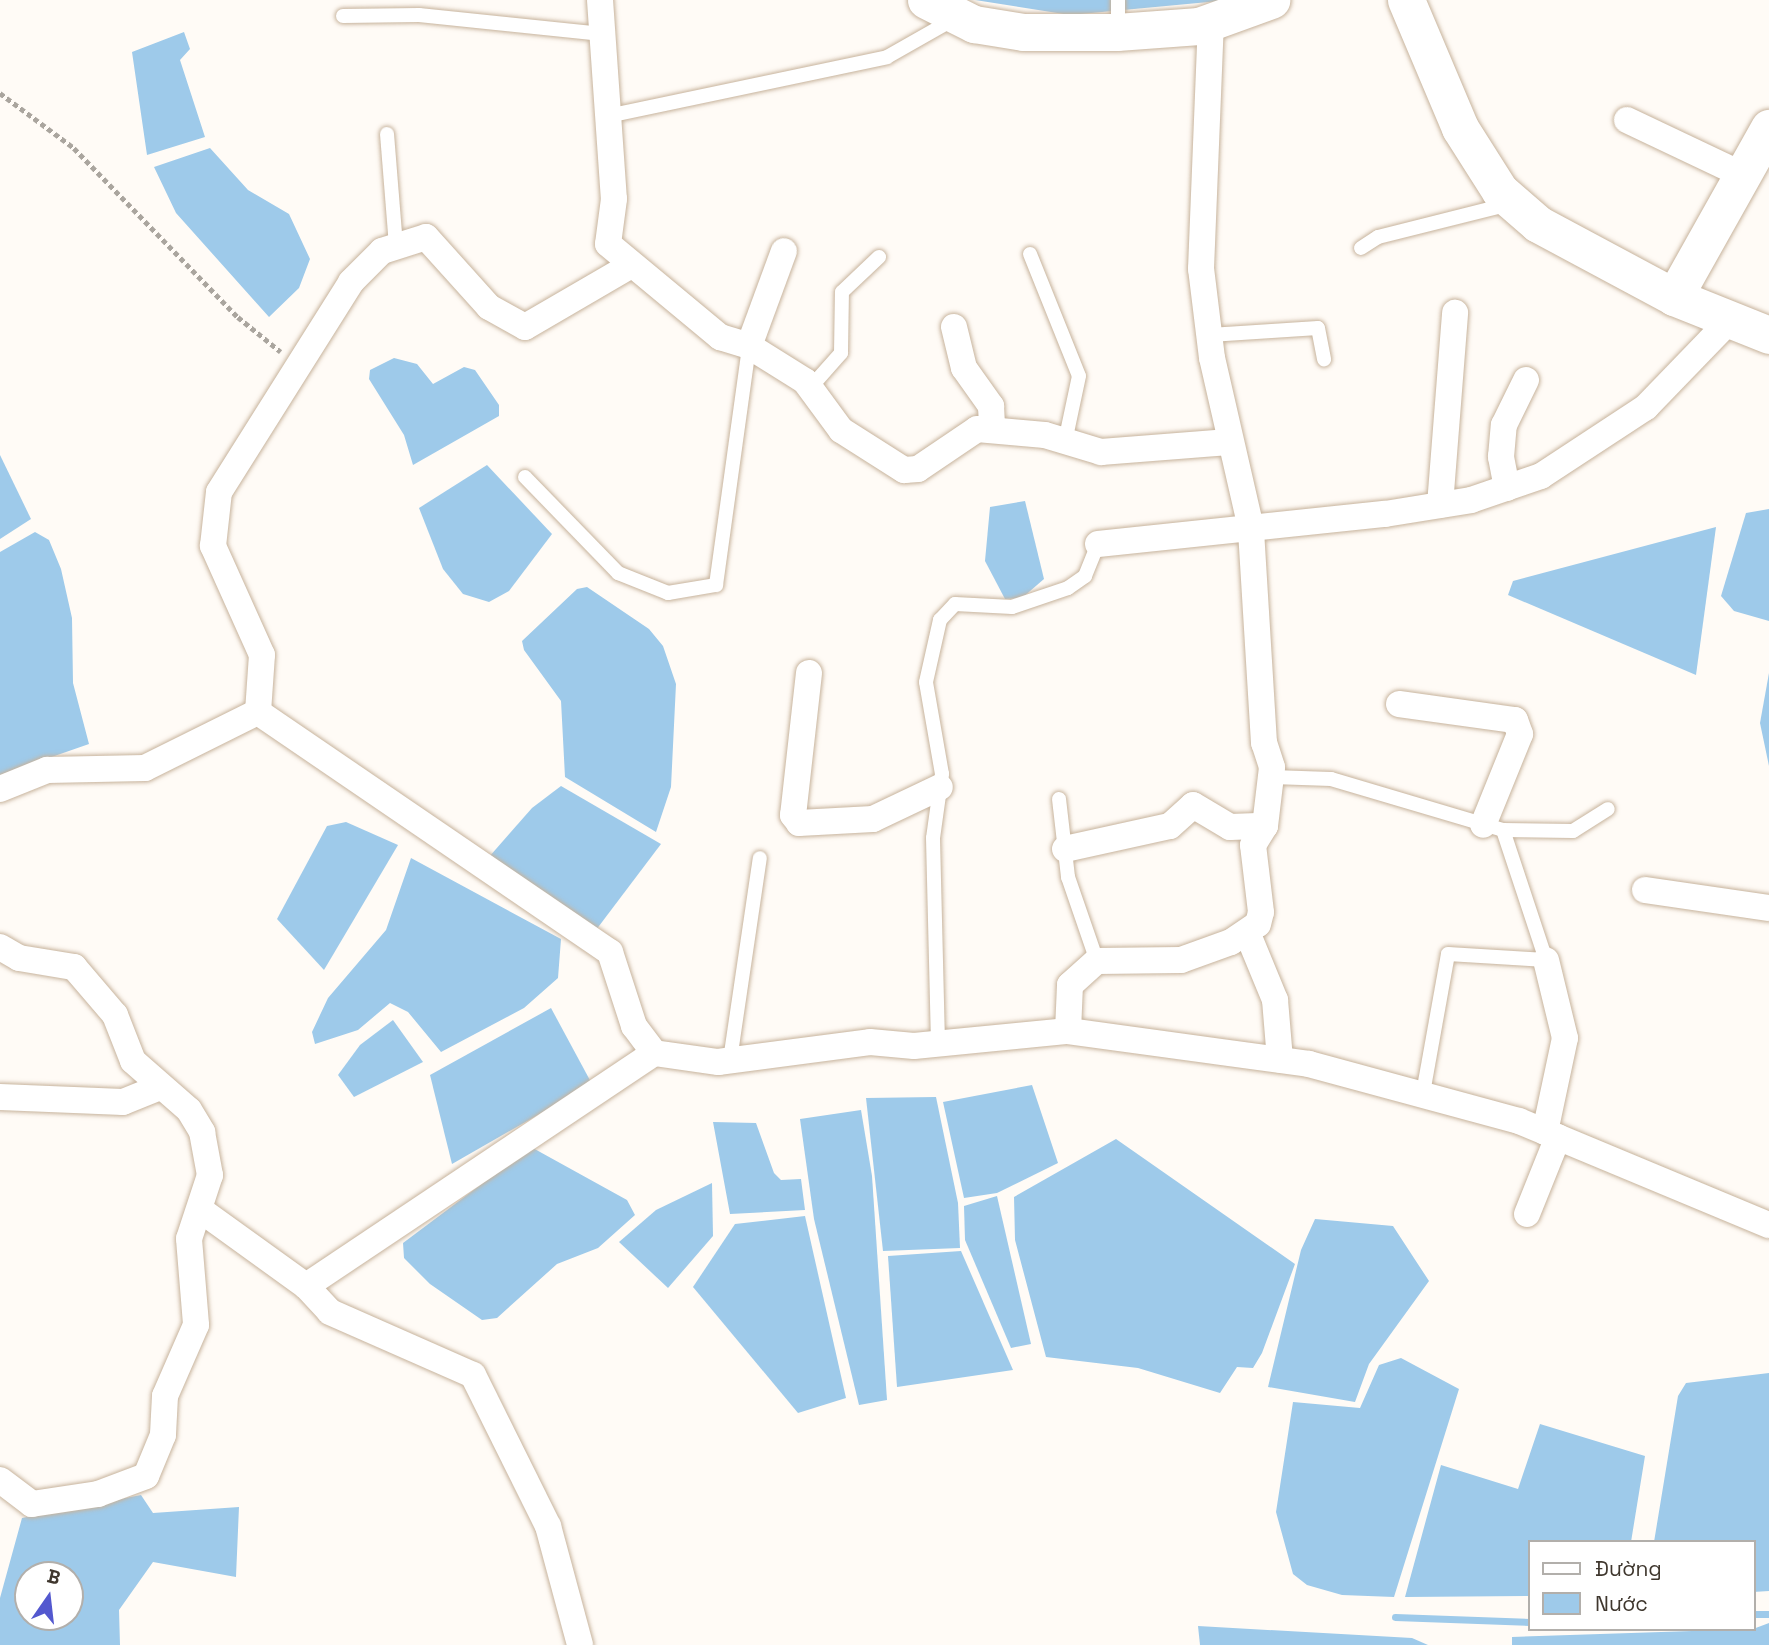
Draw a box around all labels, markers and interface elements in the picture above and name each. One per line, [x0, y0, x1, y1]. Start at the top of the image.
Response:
legend [1528, 1540, 1755, 1631]
text: Đường [1595, 1555, 1662, 1582]
north arrow [14, 1561, 84, 1631]
text: B [45, 1563, 63, 1591]
text: Nước [1595, 1590, 1648, 1617]

